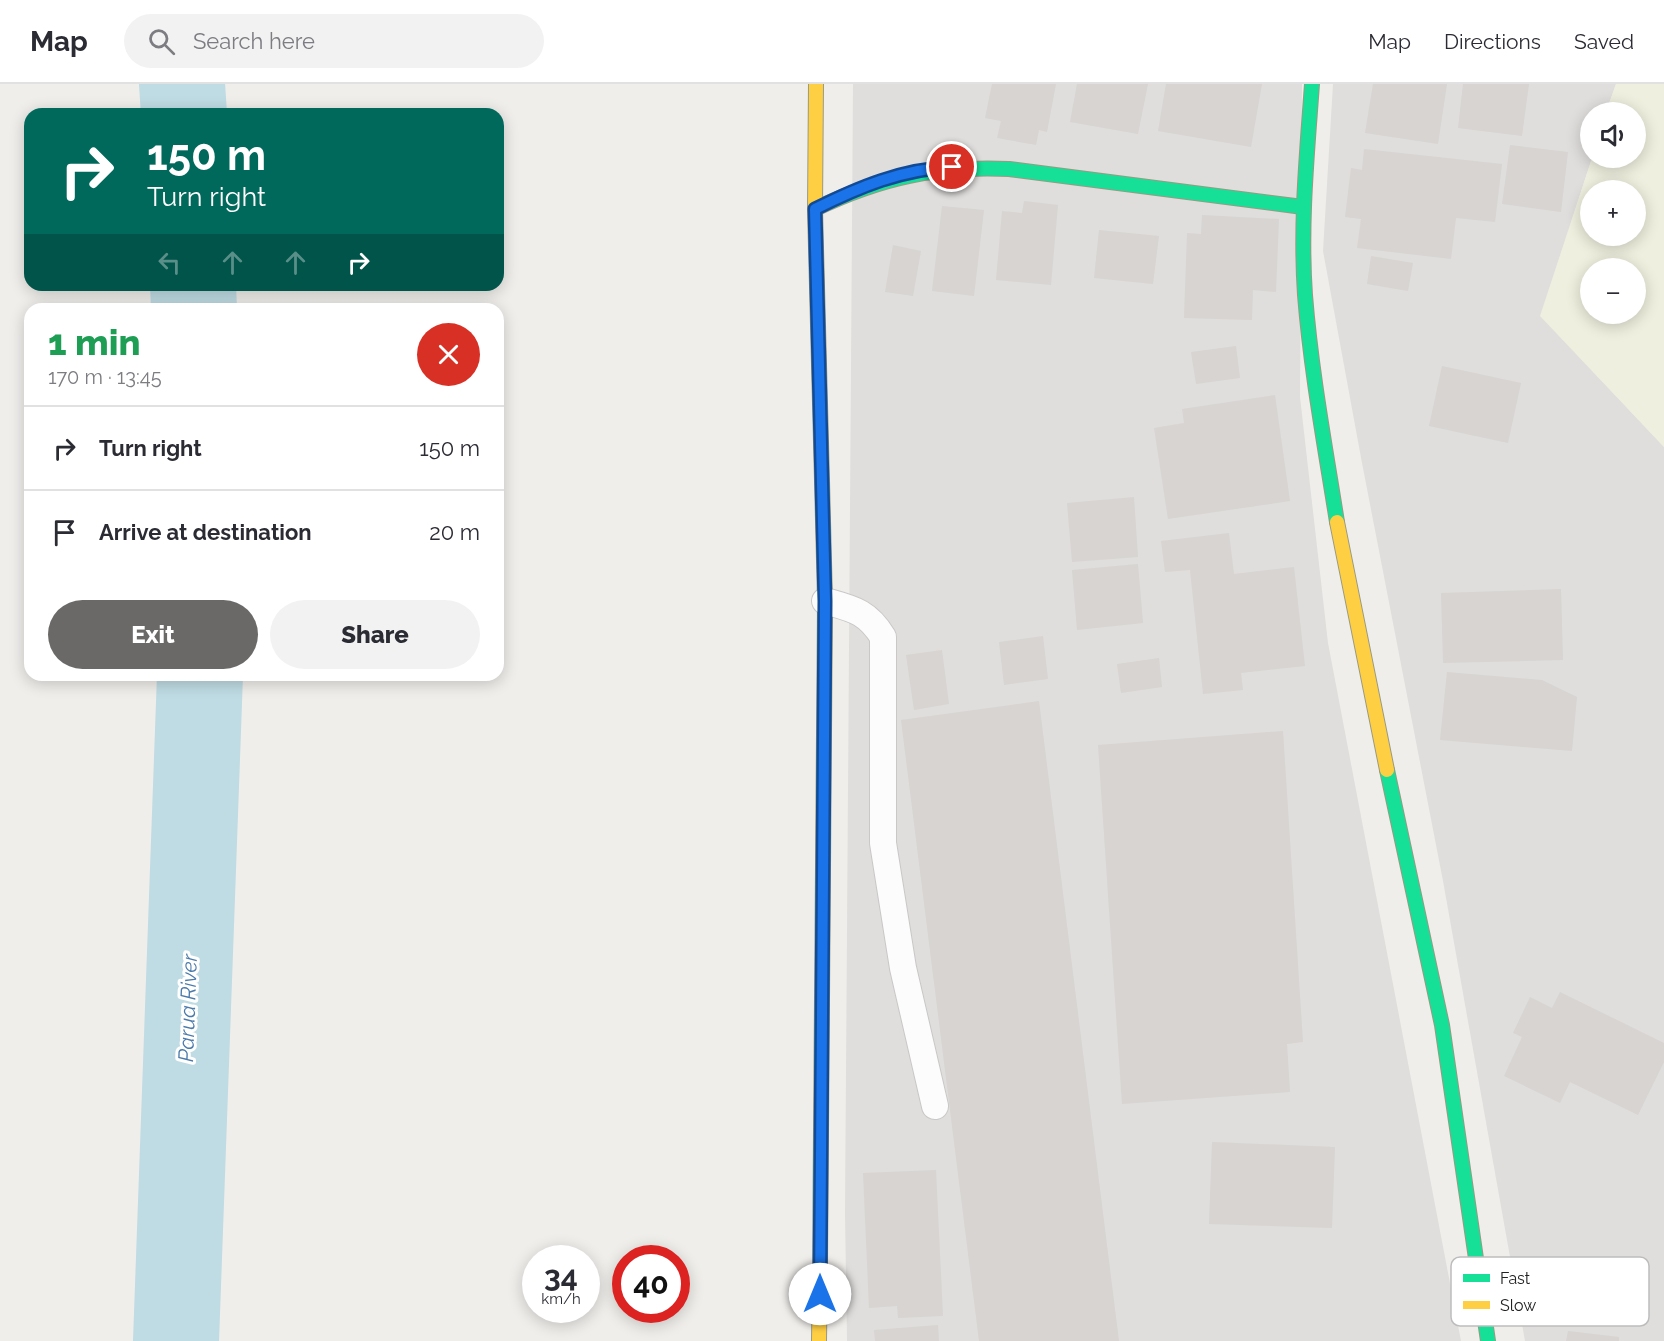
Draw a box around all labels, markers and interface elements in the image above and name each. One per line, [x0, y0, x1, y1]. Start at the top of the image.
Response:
search box [124, 14, 544, 68]
text: Map [30, 25, 88, 58]
icon: search [145, 25, 178, 58]
text: Search here [193, 28, 315, 54]
text: Map [1368, 29, 1411, 54]
text: Directions [1444, 29, 1541, 54]
text: Saved [1574, 29, 1634, 54]
map controls [1580, 102, 1646, 324]
button: sound [1580, 102, 1646, 168]
text: 150 m [147, 131, 266, 180]
icon: right [48, 132, 126, 210]
pin [926, 141, 977, 192]
icon: arrive [935, 150, 968, 183]
button: + [1580, 180, 1646, 246]
text: Turn right [147, 181, 266, 212]
icon: left [153, 246, 186, 279]
icon: ahead [216, 246, 249, 279]
icon: ahead [279, 246, 312, 279]
icon: right [342, 246, 375, 279]
button: − [1580, 258, 1646, 324]
text: 1 min [48, 321, 140, 363]
button: close [417, 323, 480, 386]
text: 170 m · 13:45 [48, 365, 162, 389]
icon: right [48, 432, 81, 465]
text: Turn right [99, 435, 202, 461]
text: 150 m [419, 435, 480, 461]
icon: arrive [48, 516, 81, 549]
text: Arrive at destination [99, 519, 312, 545]
text: 20 m [429, 519, 480, 545]
button: Exit [48, 600, 258, 669]
button: Share [270, 600, 480, 669]
water label: Parua River [173, 953, 202, 1062]
speed limit sign: 40 [612, 1245, 690, 1323]
legend [1451, 1257, 1649, 1326]
text: 34 [544, 1259, 578, 1294]
position arrow [788, 1262, 852, 1326]
text: Fast [1500, 1269, 1531, 1288]
text: km/h [541, 1290, 581, 1308]
text: Slow [1500, 1296, 1536, 1315]

